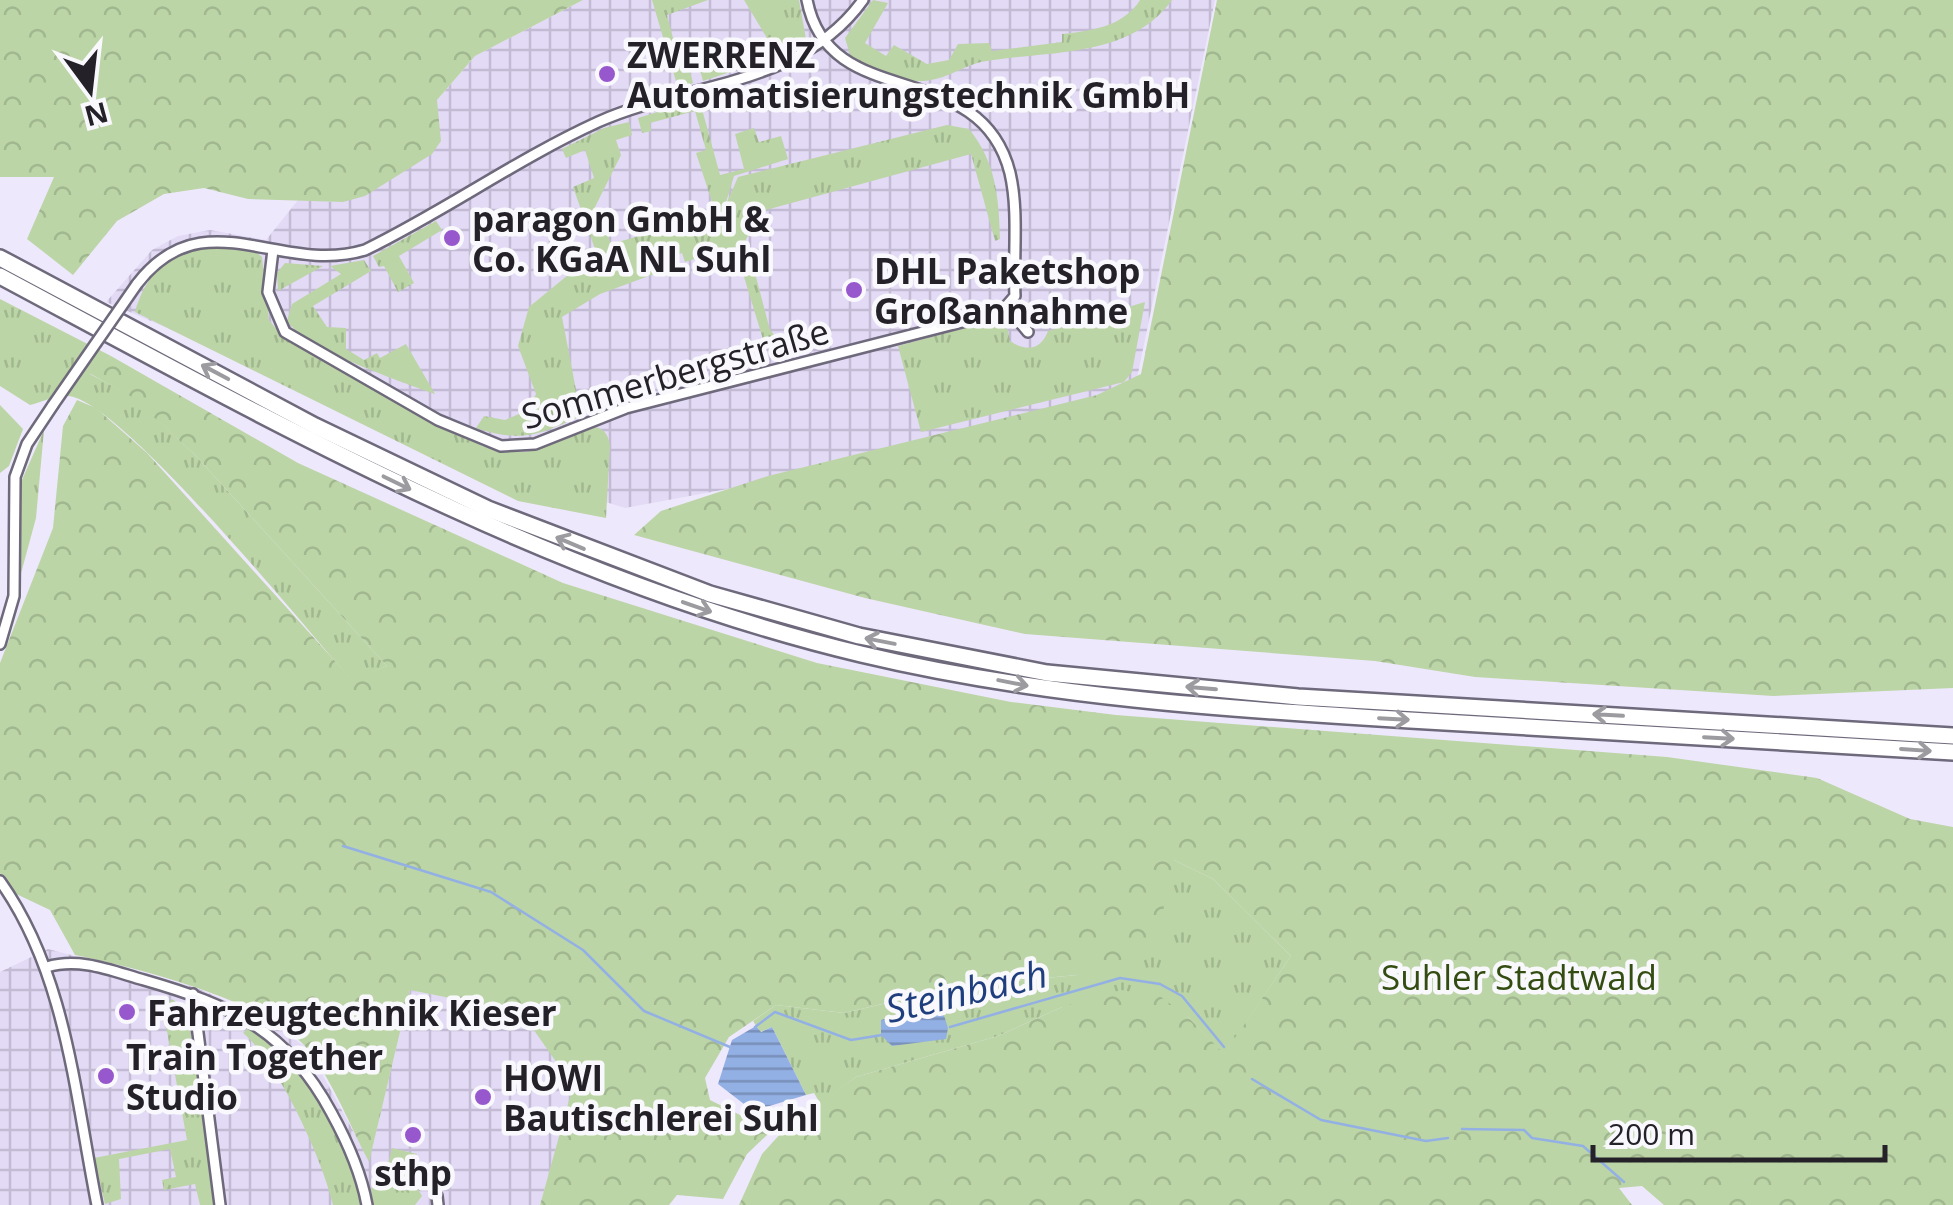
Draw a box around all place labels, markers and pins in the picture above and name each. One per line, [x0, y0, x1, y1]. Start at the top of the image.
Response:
place label: ZWERRENZ Automatisierungstechnik GmbH [627, 31, 1190, 118]
marker: ZWERRENZ Automatisierungstechnik GmbH [596, 63, 618, 85]
place label: paragon GmbH & Co. KGaA NL Suhl [472, 195, 771, 282]
marker: paragon GmbH & Co. KGaA NL Suhl [441, 227, 463, 249]
place label: DHL Paketshop Großannahme [874, 247, 1140, 334]
marker: DHL Paketshop Großannahme [843, 279, 865, 301]
place label: Fahrzeugtechnik Kieser [147, 989, 557, 1036]
marker: Fahrzeugtechnik Kieser [116, 1001, 138, 1023]
place label: Train Together Studio [126, 1033, 383, 1120]
place label: HOWI Bautischlerei Suhl [503, 1054, 819, 1141]
marker: Train Together Studio [95, 1065, 117, 1087]
marker: HOWI Bautischlerei Suhl [472, 1086, 494, 1108]
marker: sthp [402, 1124, 424, 1146]
place label: sthp [374, 1149, 452, 1196]

